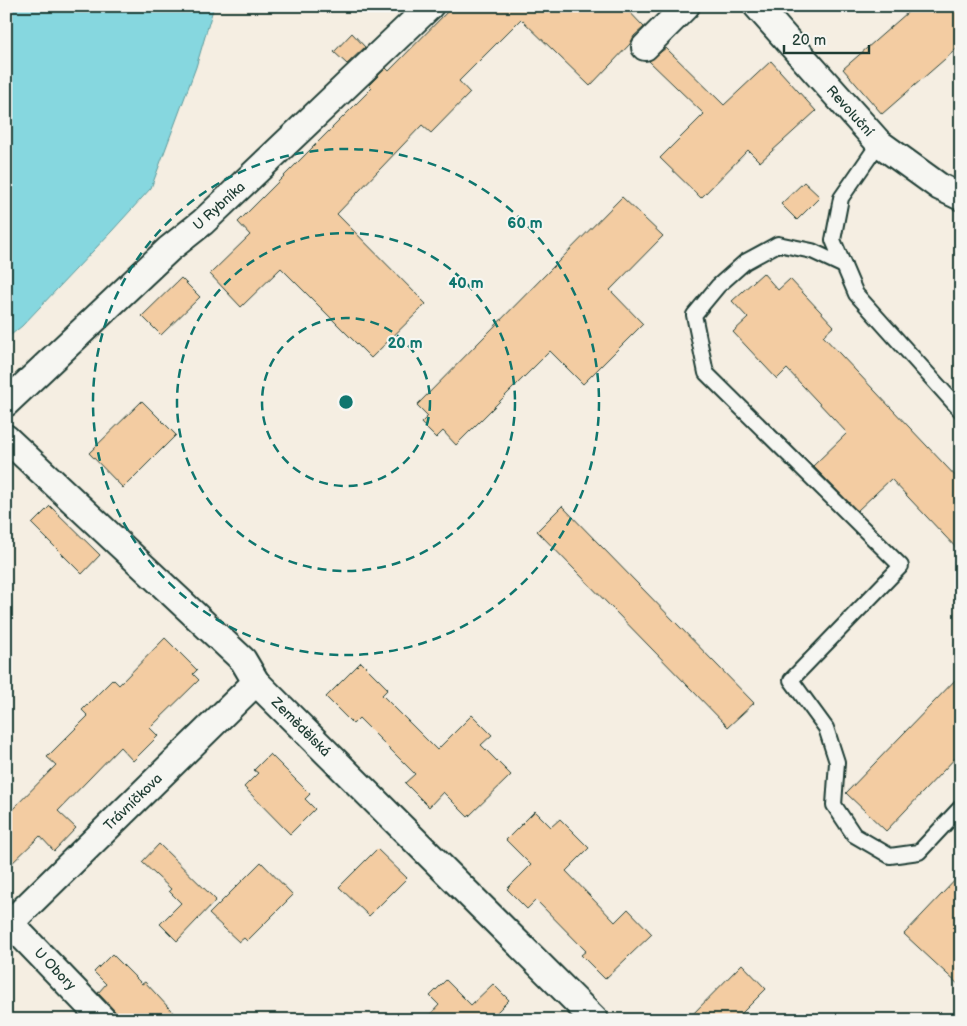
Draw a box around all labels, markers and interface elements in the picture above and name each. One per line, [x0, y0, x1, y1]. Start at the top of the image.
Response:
scale bar [784, 22, 870, 54]
text: 20 m [792, 31, 826, 50]
street label: Revoluční [823, 82, 878, 140]
street label: U Rybníka [189, 178, 249, 234]
text: 60 m [507, 214, 543, 233]
text: 40 m [448, 274, 484, 293]
text: 20 m [388, 334, 423, 353]
centre of rings [337, 393, 355, 411]
street label: Zemědělská [267, 693, 334, 760]
street label: Trávníčkova [100, 770, 166, 834]
street label: U Obory [31, 944, 80, 994]

